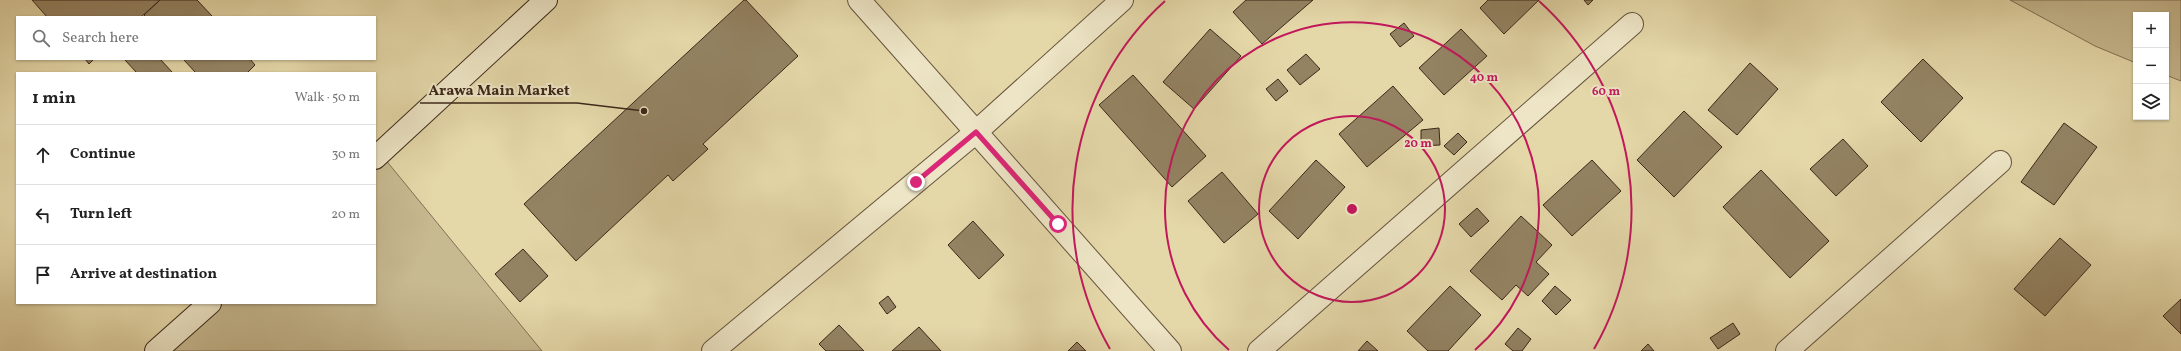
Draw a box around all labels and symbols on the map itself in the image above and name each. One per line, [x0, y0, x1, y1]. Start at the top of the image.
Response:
text: 40 m [1470, 70, 1499, 86]
callout: Arawa Main Market [420, 76, 577, 103]
text: Arawa Main Market [428, 81, 570, 102]
text: 60 m [1592, 84, 1620, 100]
text: 20 m [1404, 136, 1432, 152]
route end [907, 173, 925, 191]
centre of rings [1345, 202, 1359, 216]
route start [1049, 215, 1067, 233]

